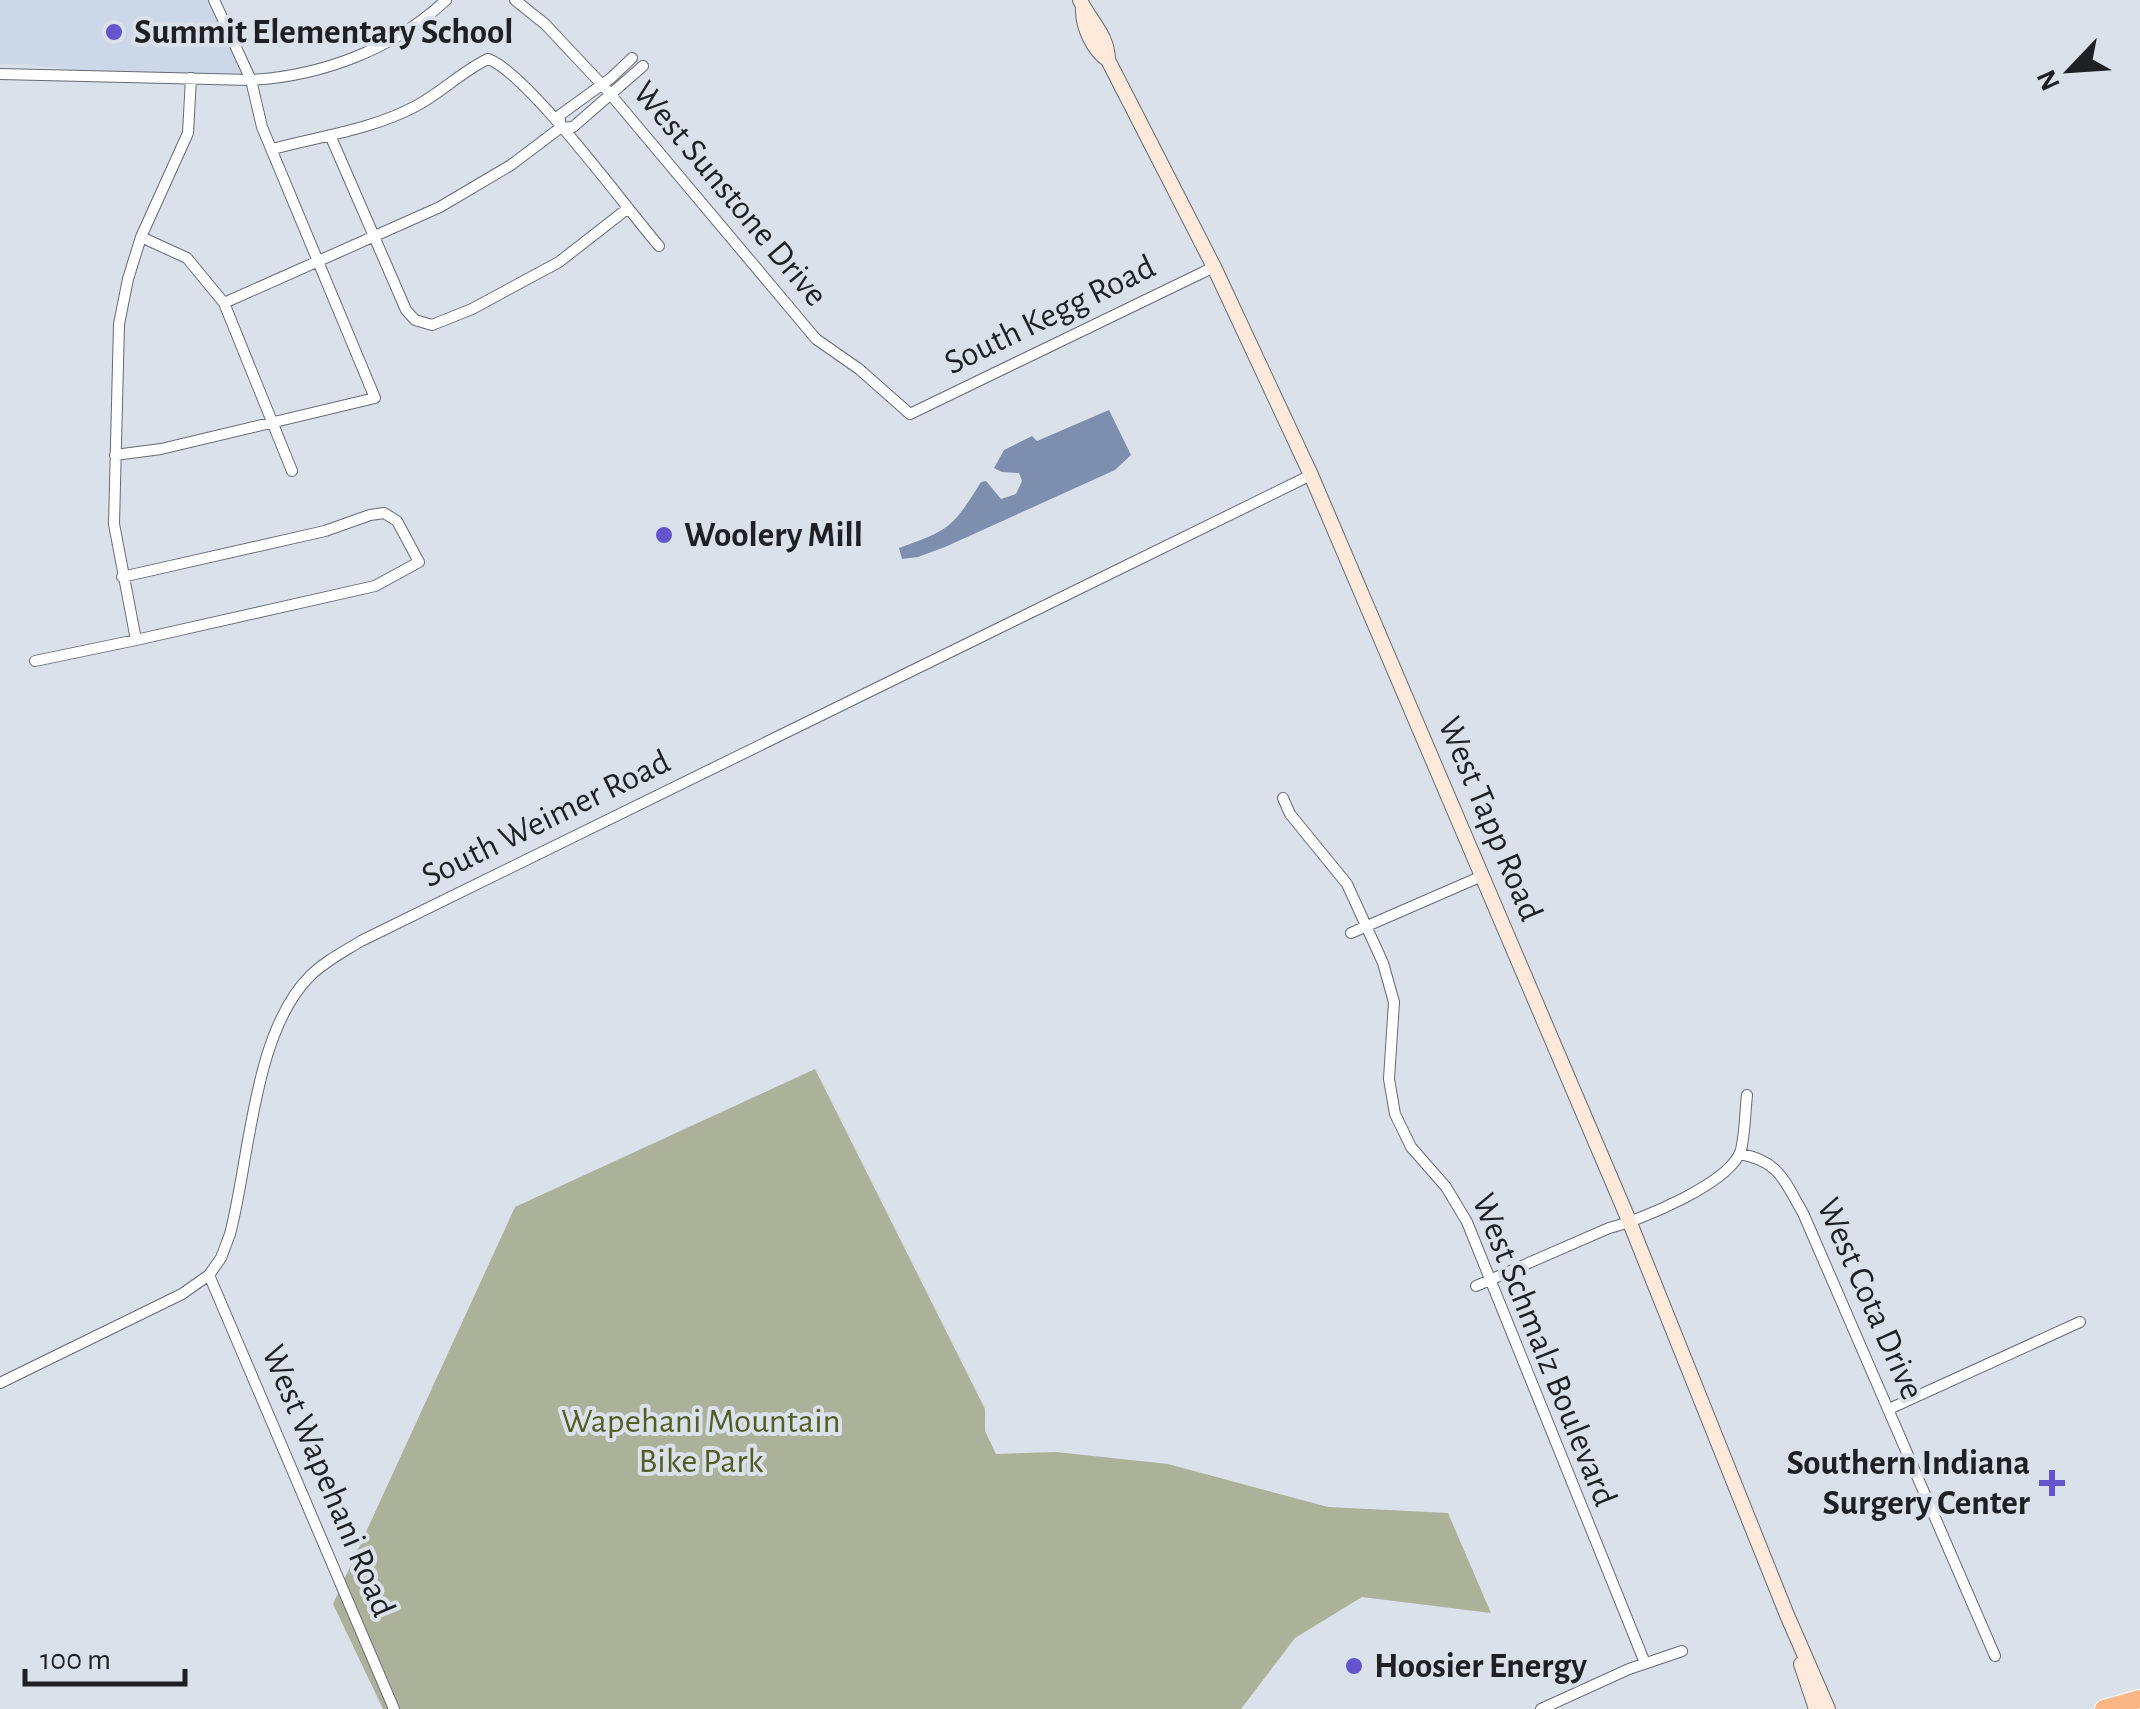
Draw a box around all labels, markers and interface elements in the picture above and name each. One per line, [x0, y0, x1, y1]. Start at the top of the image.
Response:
place label: Summit Elementary School [134, 15, 514, 50]
north arrow [2020, 20, 2120, 120]
marker: Summit Elementary School [103, 21, 125, 43]
text: N [2032, 65, 2066, 94]
street label: West Sunstone Drive [626, 75, 834, 313]
street label: South Kegg Road [939, 249, 1161, 381]
place label: Woolery Mill [684, 518, 863, 553]
marker: Woolery Mill [653, 524, 675, 546]
street label: West Tapp Road [1431, 712, 1549, 926]
street label: South Weimer Road [416, 744, 676, 894]
street label: West Schmalz Boulevard [1465, 1189, 1623, 1511]
street label: West Cota Drive [1810, 1193, 1930, 1405]
street label: West Wapehani Road [255, 1340, 401, 1622]
park label: Wapehani Mountain Bike Park [561, 1404, 841, 1479]
place label: Southern Indiana Surgery Center [1786, 1446, 2030, 1521]
marker: Southern Indiana Surgery Center [2039, 1470, 2065, 1496]
scale bar [25, 1624, 185, 1686]
text: 100 m [40, 1645, 111, 1675]
place label: Hoosier Energy [1374, 1649, 1587, 1684]
marker: Hoosier Energy [1343, 1655, 1365, 1677]

